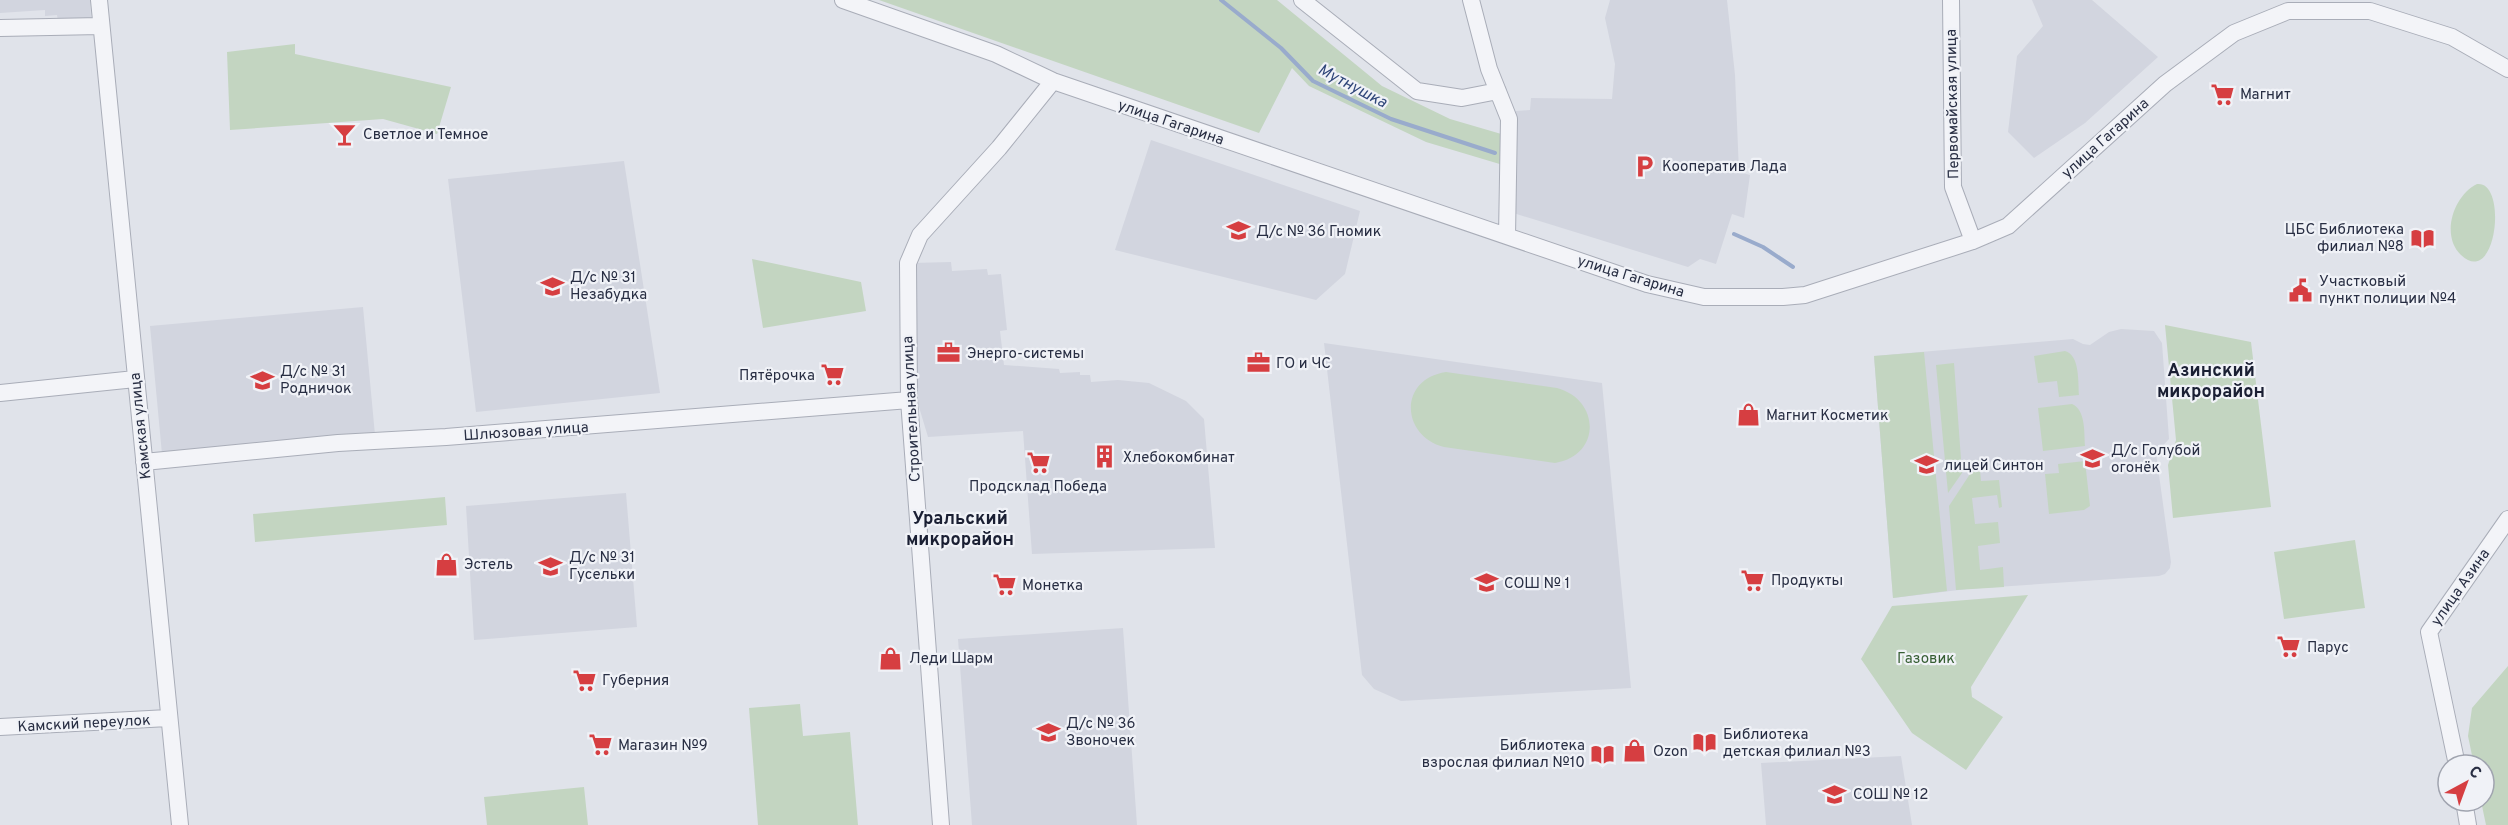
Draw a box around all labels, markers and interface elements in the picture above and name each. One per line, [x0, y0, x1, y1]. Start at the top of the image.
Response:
street label: Первомайская улица [1943, 29, 1964, 179]
water label: Мутнушка [1314, 60, 1391, 114]
supermarket icon: Магнит [2209, 81, 2235, 107]
place label: Магнит [2240, 86, 2291, 105]
street label: улица Гагарина [2058, 95, 2154, 183]
street label: улица Гагарина [1115, 96, 1226, 150]
bar icon: Светлое и Темное [332, 121, 358, 147]
place label: Светлое и Темное [363, 126, 488, 145]
parking icon: Кооператив Лада [1631, 153, 1657, 179]
place label: Кооператив Лада [1662, 158, 1787, 177]
school or university icon: Д/с № 36 Гномик [1225, 218, 1251, 244]
place label: ЦБС Библиотека филиал №8 [2285, 221, 2404, 257]
place label: Д/с № 36 Гномик [1256, 223, 1381, 242]
library icon: ЦБС Библиотека филиал №8 [2409, 225, 2435, 251]
street label: улица Гагарина [1575, 252, 1686, 303]
place label: Д/с № 31 Незабудка [570, 269, 647, 305]
school or university icon: Д/с № 31 Незабудка [539, 273, 565, 299]
place label: Участковый пункт полиции №4 [2319, 273, 2456, 309]
public building icon: Участковый пункт полиции №4 [2288, 277, 2314, 303]
street label: Строительная улица [899, 335, 926, 483]
office icon: Энерго-системы [936, 340, 962, 366]
place label: Энерго-системы [967, 345, 1084, 364]
office icon: ГО и ЧС [1245, 350, 1271, 376]
place label: ГО и ЧС [1276, 355, 1331, 374]
district label: Азинский микрорайон [2157, 360, 2265, 404]
supermarket icon: Пятёрочка [820, 362, 846, 388]
place label: Д/с № 31 Родничок [280, 363, 352, 399]
school or university icon: Д/с № 31 Родничок [249, 367, 275, 393]
place label: Пятёрочка [739, 367, 815, 386]
street label: Камская улица [126, 372, 157, 480]
shop icon: Магнит Косметик [1735, 402, 1761, 428]
place label: Магнит Косметик [1766, 407, 1888, 426]
street label: Шлюзовая улица [463, 419, 589, 446]
place label: Д/с Голубой огонёк [2111, 442, 2200, 478]
building icon: Хлебокомбинат [1092, 444, 1118, 470]
school or university icon: Д/с Голубой огонёк [2080, 446, 2106, 472]
supermarket icon: Продсклад Победа [1025, 449, 1051, 475]
place label: Хлебокомбинат [1123, 449, 1235, 468]
school or university icon: лицей Синтон [1913, 452, 1939, 478]
place label: лицей Синтон [1944, 457, 2044, 476]
place label: Продсклад Победа [969, 478, 1107, 497]
district label: Уральский микрорайон [906, 508, 1014, 552]
street label: улица Азина [2428, 546, 2495, 630]
place label: Д/с № 31 Гусельки [569, 549, 635, 585]
shop icon: Эстель [433, 551, 459, 577]
school or university icon: Д/с № 31 Гусельки [538, 553, 564, 579]
place label: Эстель [464, 556, 513, 575]
supermarket icon: Продукты [1740, 567, 1766, 593]
school or university icon: СОШ № 1 [1473, 570, 1499, 596]
supermarket icon: Монетка [991, 572, 1017, 598]
place label: Продукты [1771, 572, 1843, 591]
place label: СОШ № 1 [1504, 575, 1570, 594]
place label: Монетка [1022, 577, 1083, 596]
supermarket icon: Парус [2276, 634, 2302, 660]
place label: Парус [2307, 639, 2349, 658]
shop icon: Леди Шарм [878, 645, 904, 671]
place label: Леди Шарм [909, 650, 993, 669]
park label: Газовик [1897, 650, 1955, 669]
supermarket icon: Губерния [571, 667, 597, 693]
place label: Губерния [602, 672, 669, 691]
street label: Камский переулок [17, 712, 151, 737]
place label: Д/с № 36 Звоночек [1066, 715, 1136, 751]
school or university icon: Д/с № 36 Звоночек [1035, 719, 1061, 745]
place label: Библиотека детская филиал №3 [1723, 726, 1871, 762]
library icon: Библиотека детская филиал №3 [1692, 730, 1718, 756]
supermarket icon: Магазин №9 [587, 732, 613, 758]
place label: Магазин №9 [618, 737, 708, 756]
place label: Библиотека взрослая филиал №10 [1422, 737, 1585, 773]
shop icon: Ozon [1622, 738, 1648, 764]
library icon: Библиотека взрослая филиал №10 [1590, 741, 1616, 767]
place label: Ozon [1653, 743, 1688, 762]
north arrow [2436, 753, 2496, 813]
text: С [2464, 762, 2485, 784]
school or university icon: СОШ № 12 [1822, 781, 1848, 807]
place label: СОШ № 12 [1853, 786, 1928, 805]

